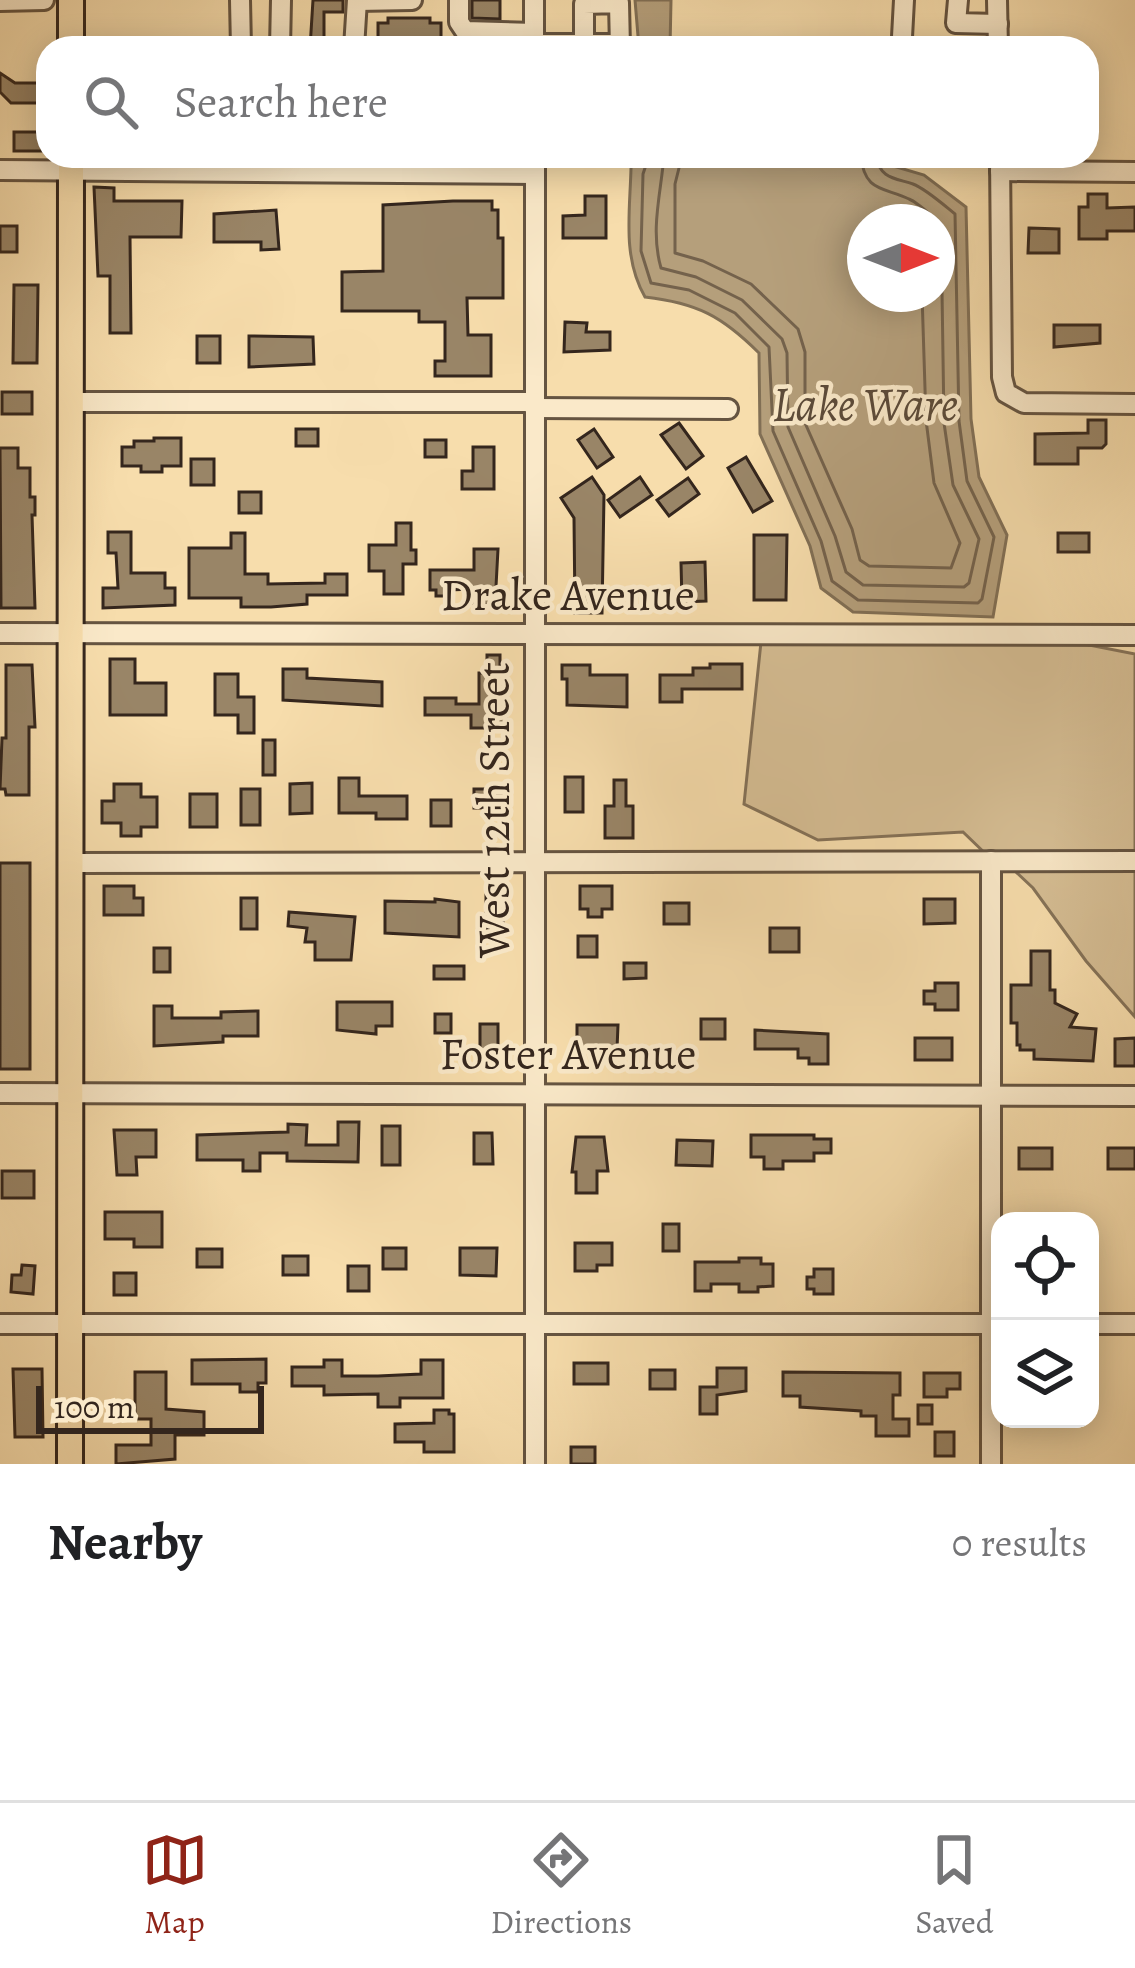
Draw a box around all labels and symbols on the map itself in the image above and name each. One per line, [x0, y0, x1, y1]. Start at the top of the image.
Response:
north arrow [847, 204, 955, 312]
water label: Lake Ware [772, 371, 958, 437]
street label: Drake Avenue [441, 564, 695, 626]
street label: West 12th Street [463, 662, 525, 959]
street label: Foster Avenue [440, 1023, 696, 1085]
scale bar [36, 1380, 264, 1433]

